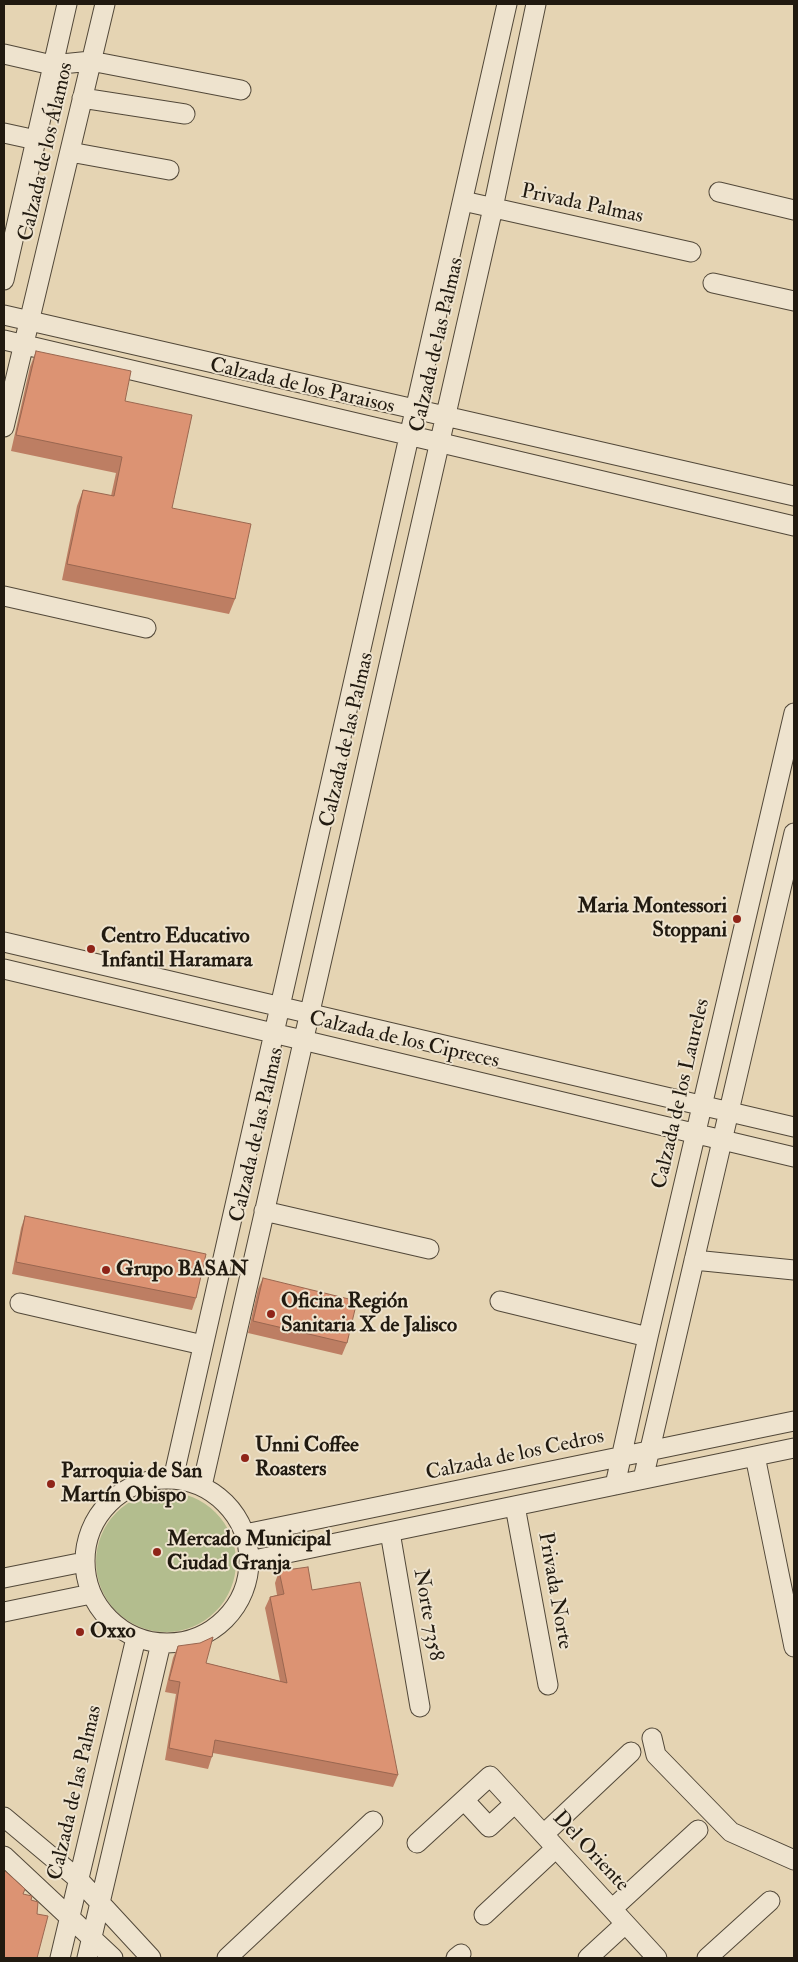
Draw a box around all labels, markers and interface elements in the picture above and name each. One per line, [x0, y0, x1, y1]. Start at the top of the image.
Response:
street label: Calzada de los Álamos [14, 60, 80, 244]
street label: Privada Palmas [519, 180, 645, 230]
street label: Calzada de las Palmas [406, 255, 470, 435]
street label: Calzada de los Paraisos [207, 353, 397, 421]
street label: Calzada de las Palmas [316, 650, 380, 830]
place label: Maria Montessori Stoppani [577, 894, 727, 944]
marker: Maria Montessori Stoppani [731, 913, 743, 925]
place label: Centro Educativo Infantil Haramara [101, 924, 252, 974]
marker: Centro Educativo Infantil Haramara [85, 943, 97, 955]
street label: Calzada de los Laureles [648, 996, 716, 1192]
street label: Calzada de los Cipreces [307, 1007, 501, 1075]
street label: Calzada de las Palmas [226, 1045, 290, 1225]
place label: Grupo BASAN [116, 1257, 248, 1283]
marker: Grupo BASAN [100, 1264, 112, 1276]
place label: Oficina Región Sanitaria X de Jalisco [281, 1289, 457, 1339]
marker: Oficina Región Sanitaria X de Jalisco [265, 1308, 277, 1320]
street label: Calzada de los Cedros [424, 1425, 606, 1487]
place label: Unni Coffee Roasters [255, 1433, 359, 1483]
marker: Unni Coffee Roasters [239, 1452, 251, 1464]
place label: Parroquia de San Martín Obispo [61, 1459, 202, 1509]
marker: Parroquia de San Martín Obispo [45, 1478, 57, 1490]
place label: Mercado Municipal Ciudad Granja [167, 1527, 331, 1577]
street label: Privada Norte [531, 1531, 577, 1651]
marker: Mercado Municipal Ciudad Granja [151, 1546, 163, 1558]
street label: Norte 7358 [407, 1567, 447, 1663]
place label: Oxxo [90, 1619, 136, 1645]
marker: Oxxo [74, 1626, 86, 1638]
street label: Calzada de las Palmas [44, 1703, 108, 1883]
street label: Del Oriente [546, 1806, 634, 1898]

